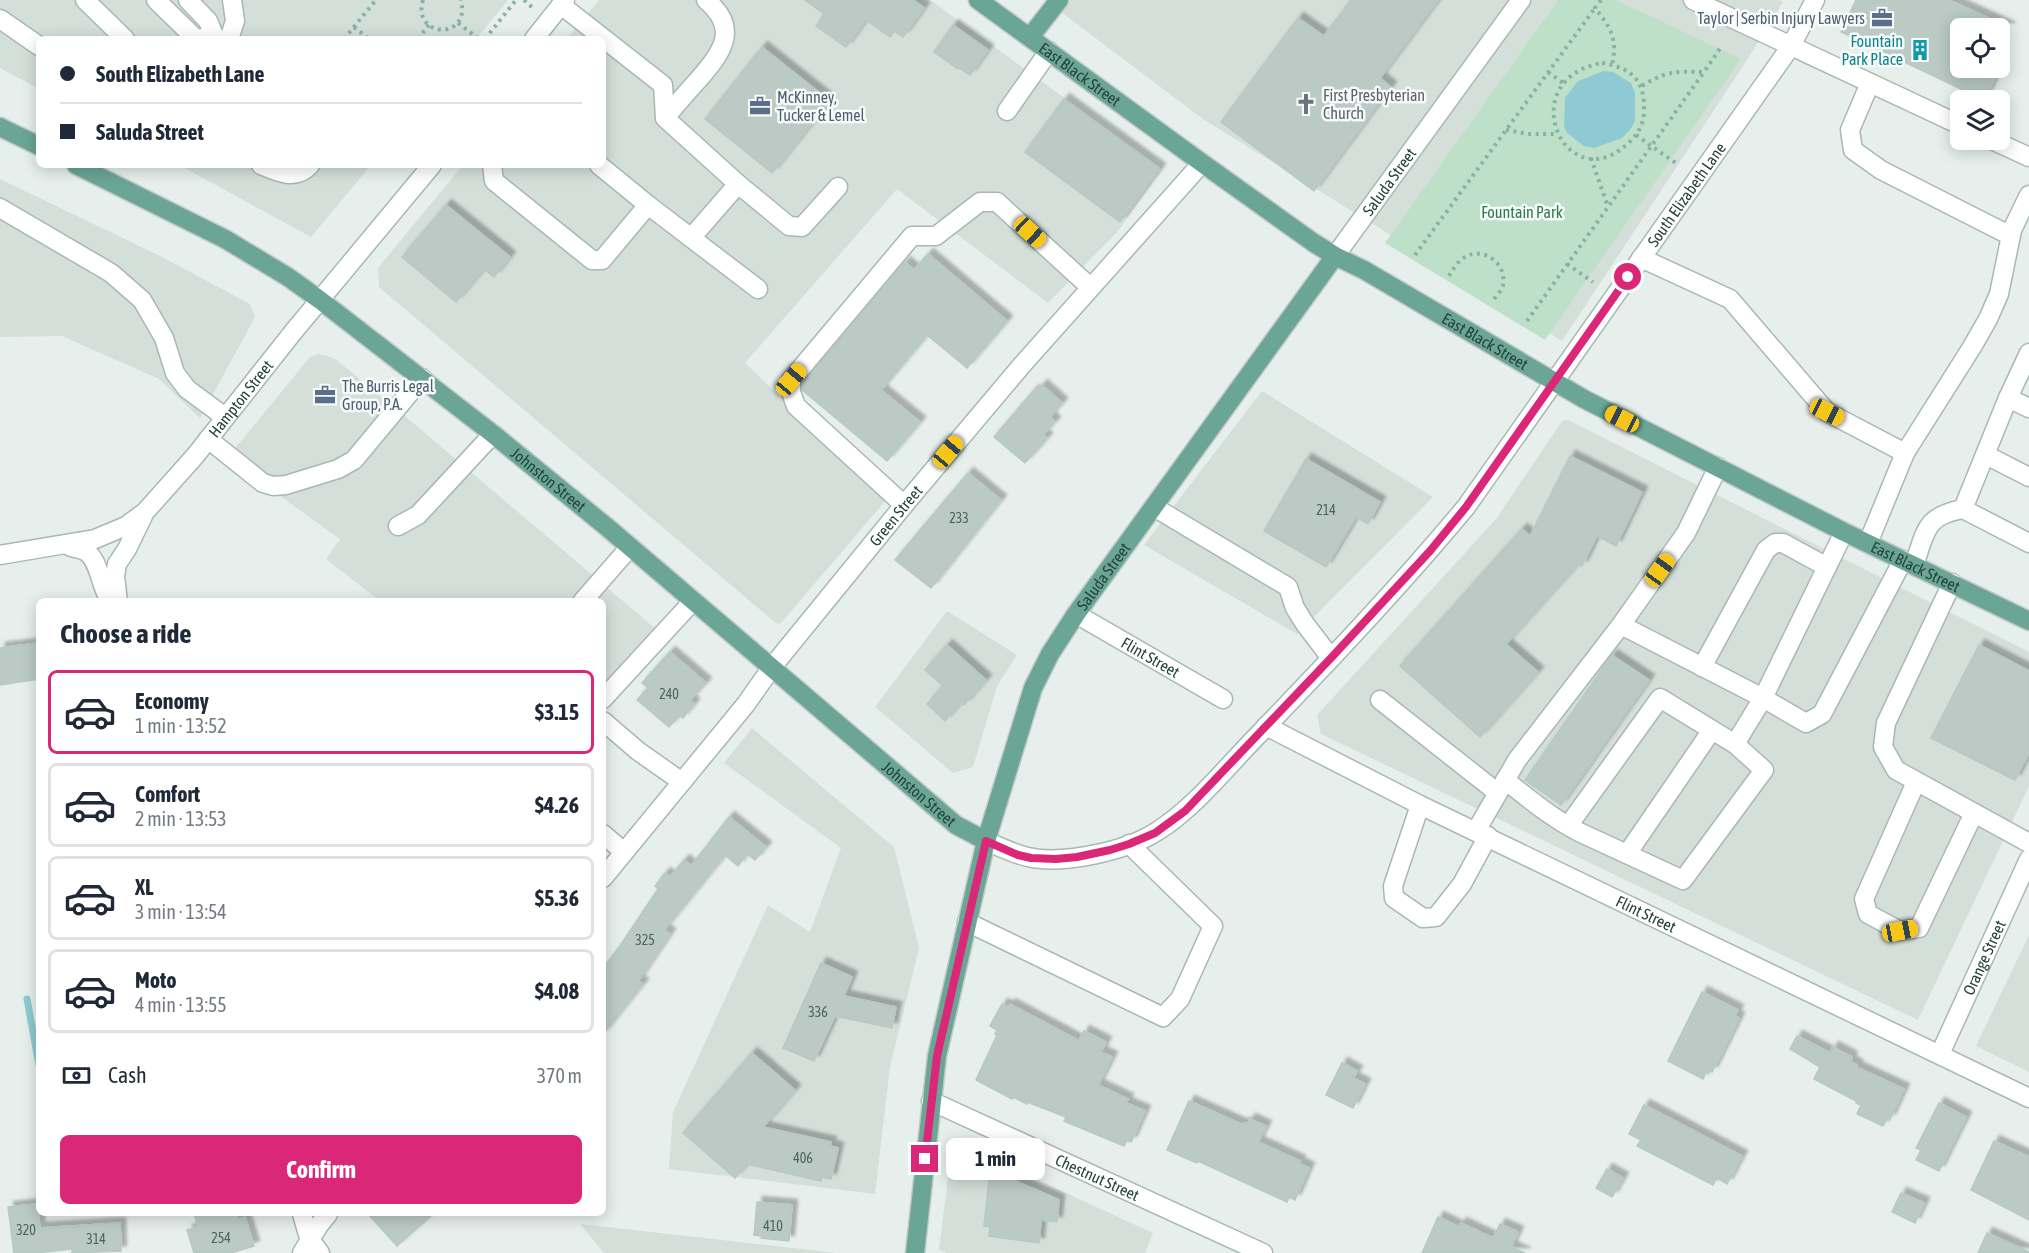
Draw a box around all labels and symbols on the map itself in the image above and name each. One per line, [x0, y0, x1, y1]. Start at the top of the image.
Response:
office icon: Taylor | Serbin Injury Lawyers [1870, 6, 1894, 30]
place label: Taylor | Serbin Injury Lawyers [1697, 9, 1865, 28]
place label: Fountain Park Place [1841, 32, 1903, 68]
building icon: Fountain Park Place [1908, 38, 1932, 62]
street label: East Black Street [1036, 39, 1124, 110]
place label: First Presbyterian Church [1323, 86, 1425, 122]
place label: McKinney, Tucker & Lemel [777, 88, 866, 124]
church icon: First Presbyterian Church [1294, 92, 1318, 116]
office icon: McKinney, Tucker & Lemel [748, 94, 772, 118]
street label: South Elizabeth Lane [1644, 139, 1729, 250]
street label: Saluda Street [1359, 144, 1420, 219]
park label: Fountain Park [1481, 203, 1563, 221]
car [1011, 213, 1049, 251]
route start [1614, 263, 1641, 290]
street label: East Black Street [1439, 309, 1532, 373]
street label: Hampton Street [205, 356, 277, 441]
car [773, 360, 809, 400]
place label: The Burris Legal Group, P.A. [342, 377, 435, 414]
office icon: The Burris Legal Group, P.A. [313, 383, 337, 407]
car [1807, 396, 1847, 428]
car [1602, 403, 1642, 435]
car [930, 432, 966, 472]
street label: Johnston Street [508, 444, 590, 515]
street label: Green Street [866, 481, 926, 549]
house number: 214 [1316, 502, 1336, 518]
house number: 233 [949, 510, 969, 526]
street label: East Black Street [1868, 537, 1963, 596]
street label: Saluda Street [1073, 539, 1134, 613]
car [1642, 550, 1678, 590]
street label: Flint Street [1118, 633, 1183, 681]
house number: 240 [659, 686, 679, 702]
street label: Johnston Street [879, 757, 960, 830]
street label: Flint Street [1613, 892, 1679, 936]
street label: Orange Street [1959, 917, 2009, 998]
car [1881, 919, 1919, 943]
house number: 325 [635, 932, 655, 948]
house number: 336 [808, 1004, 828, 1020]
callout: 1 min [946, 1138, 1045, 1180]
route end [911, 1145, 938, 1172]
house number: 406 [793, 1150, 813, 1166]
street label: Chestnut Street [1053, 1150, 1142, 1204]
house number: 410 [763, 1218, 783, 1234]
house number: 320 [16, 1222, 36, 1238]
house number: 254 [211, 1230, 231, 1246]
house number: 314 [86, 1231, 106, 1247]

